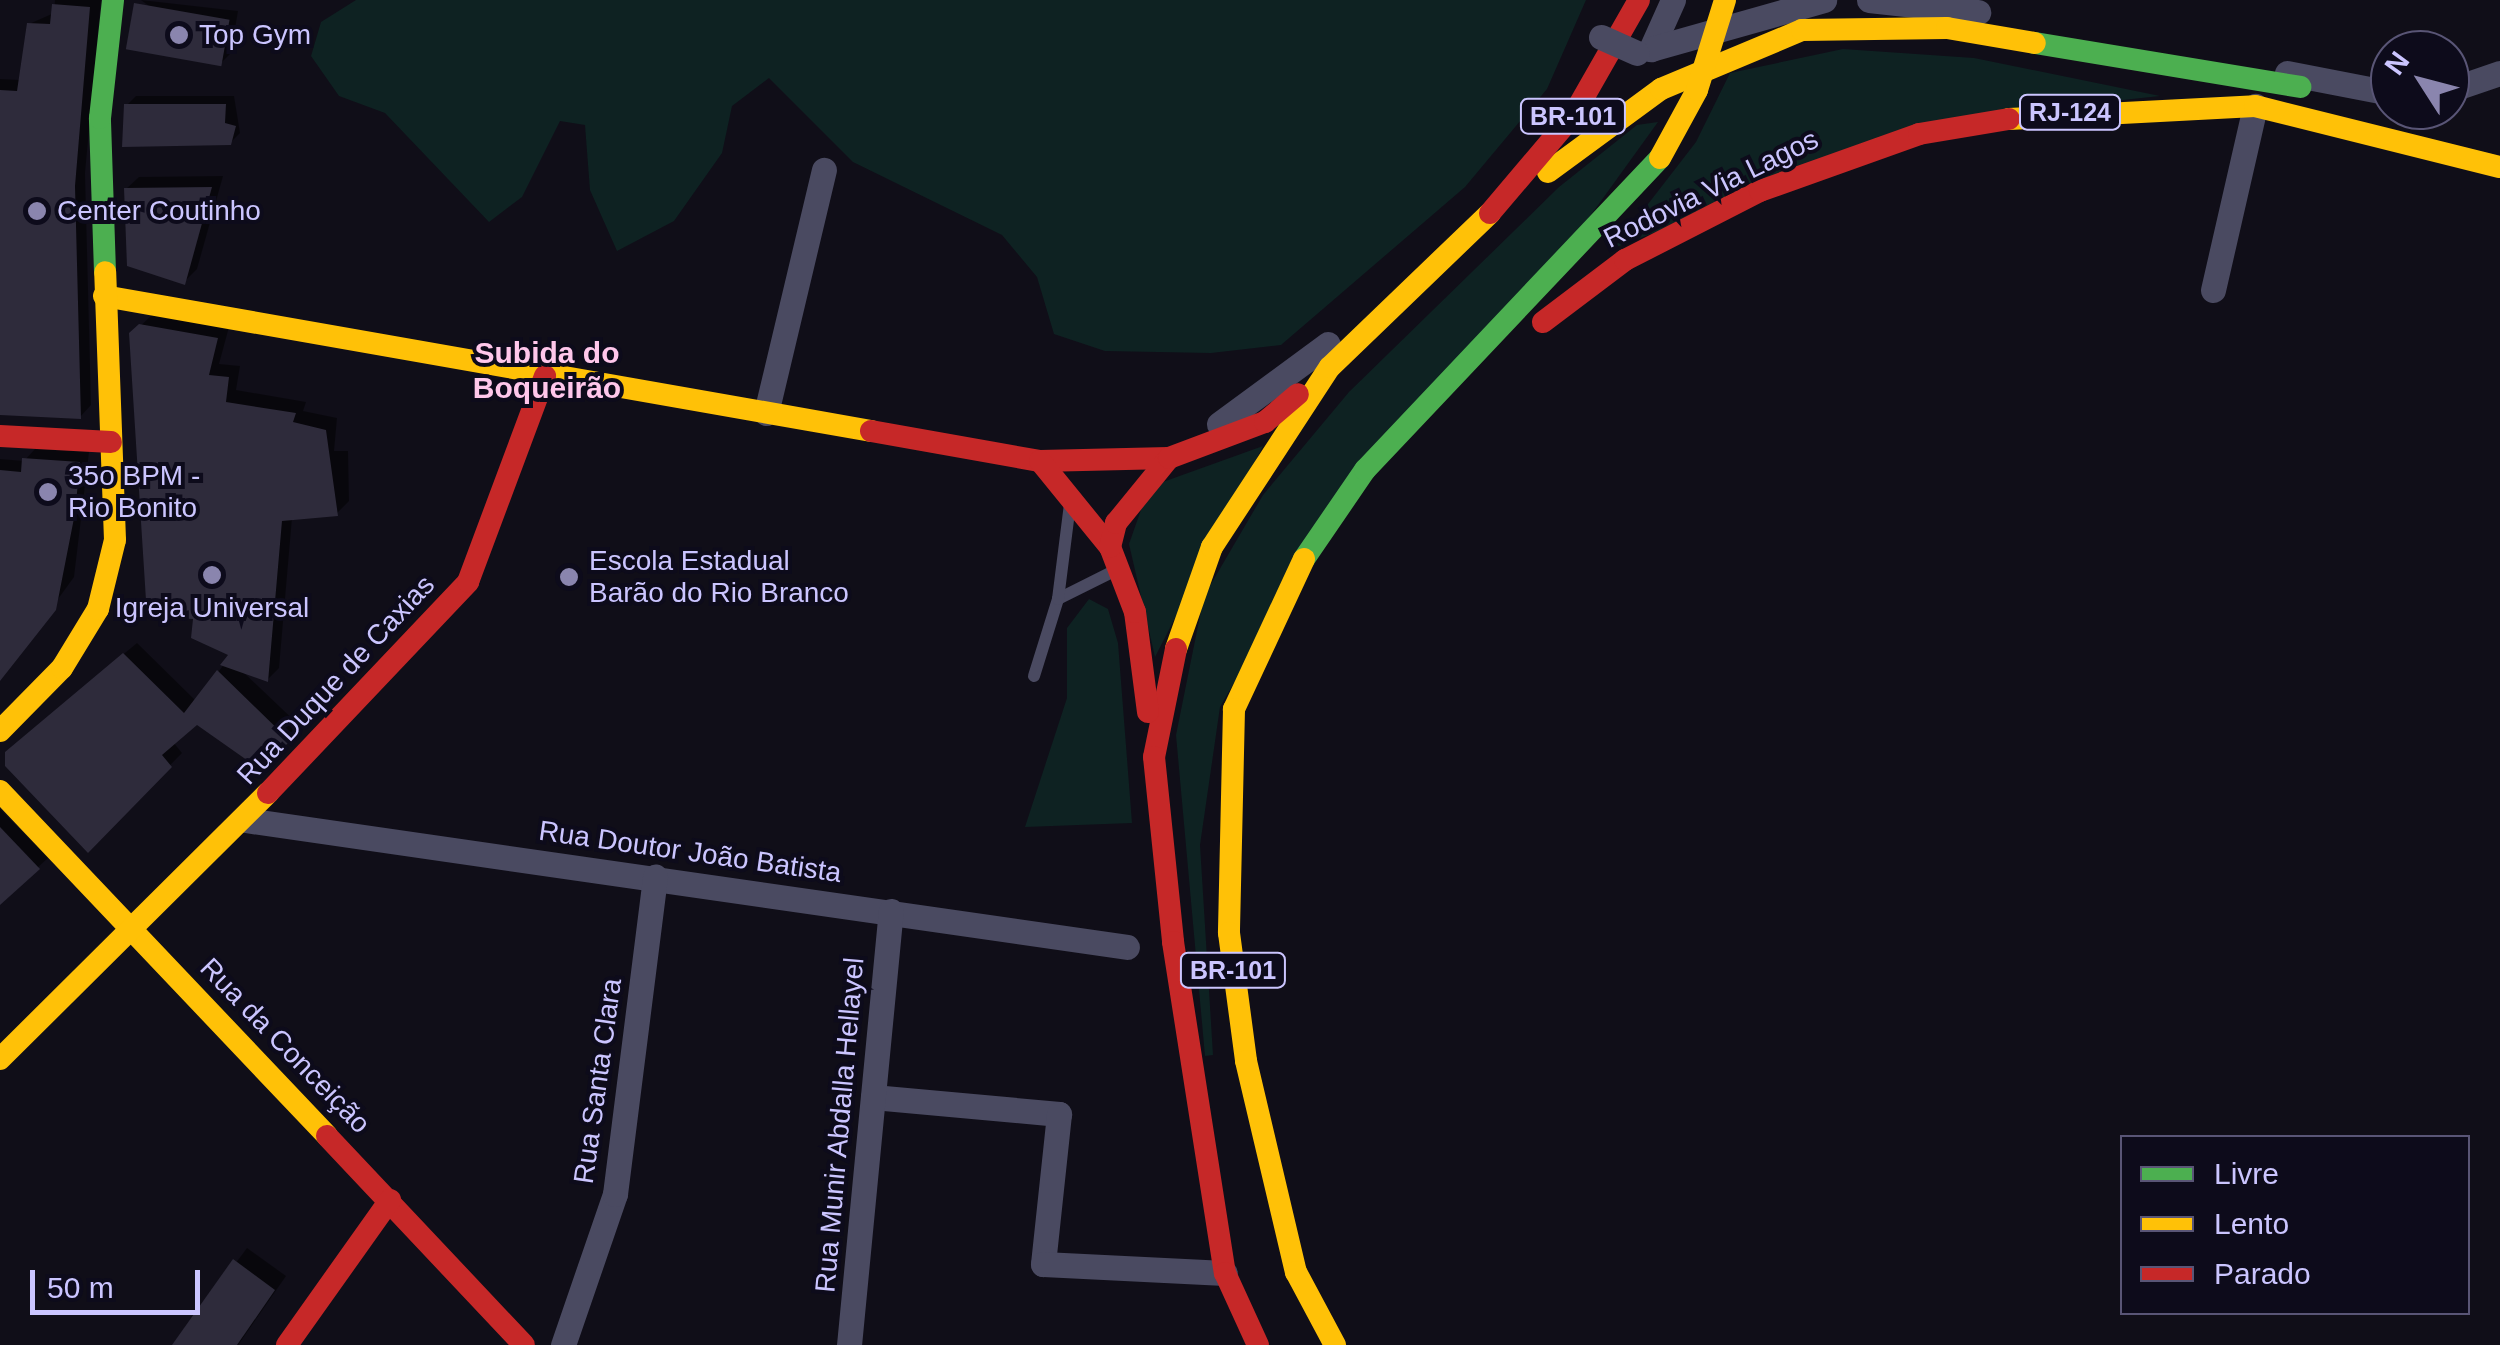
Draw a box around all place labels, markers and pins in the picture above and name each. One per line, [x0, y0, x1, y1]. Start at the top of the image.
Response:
place label: Top Gym [199, 18, 311, 52]
marker: Top Gym [168, 24, 190, 46]
place label: Center Coutinho [57, 194, 261, 228]
marker: Center Coutinho [26, 200, 48, 222]
place label: 35o BPM - Rio Bonito [68, 459, 200, 525]
marker: 35o BPM - Rio Bonito [37, 481, 59, 503]
place label: Escola Estadual Barão do Rio Branco [589, 544, 849, 610]
marker: Igreja Universal [201, 564, 223, 586]
marker: Escola Estadual Barão do Rio Branco [558, 566, 580, 588]
place label: Igreja Universal [115, 591, 309, 625]

